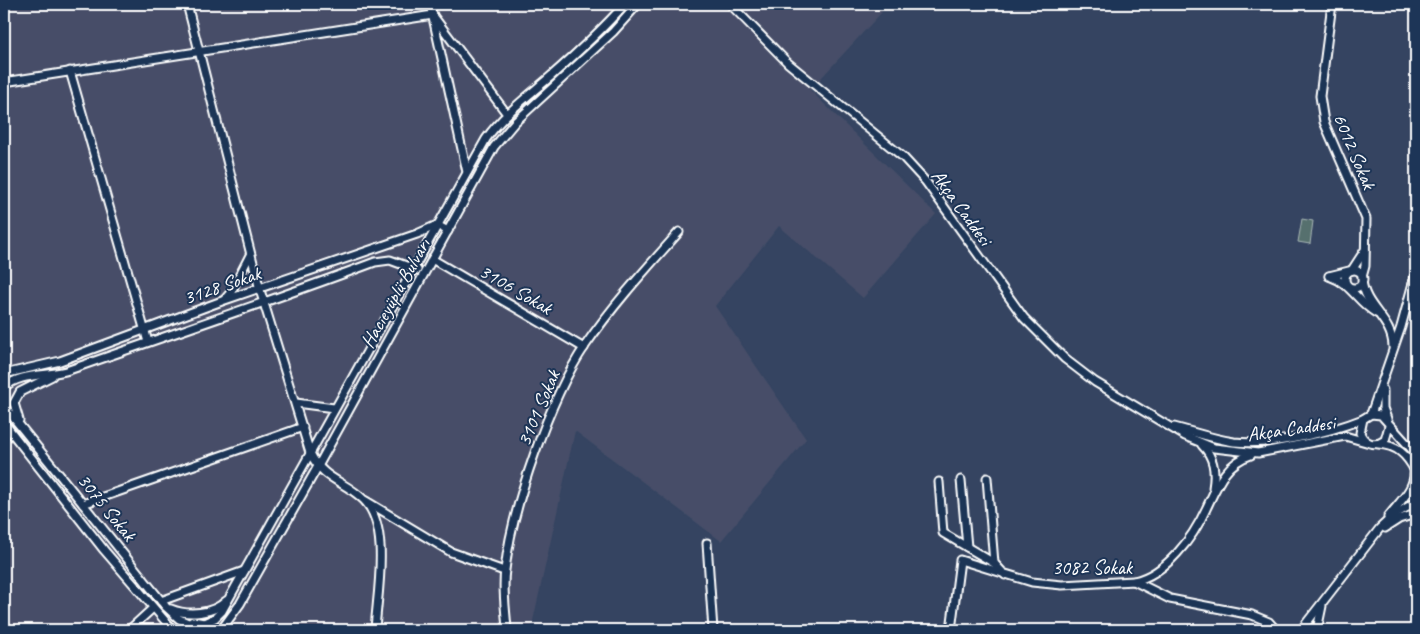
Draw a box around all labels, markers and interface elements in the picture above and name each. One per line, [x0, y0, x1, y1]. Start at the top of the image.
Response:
street label: 6012 Sokak [1327, 109, 1382, 194]
street label: Akça Caddesi [926, 164, 999, 252]
street label: Hacıeyüplü Bulvarı [355, 233, 436, 353]
street label: 3106 Sokak [475, 259, 558, 321]
street label: 3128 Sokak [180, 260, 266, 310]
street label: 3101 Sokak [511, 365, 566, 450]
street label: Akça Caddesi [1246, 410, 1339, 447]
street label: 3075 Sokak [72, 468, 143, 548]
street label: 3082 Sokak [1052, 555, 1134, 580]

